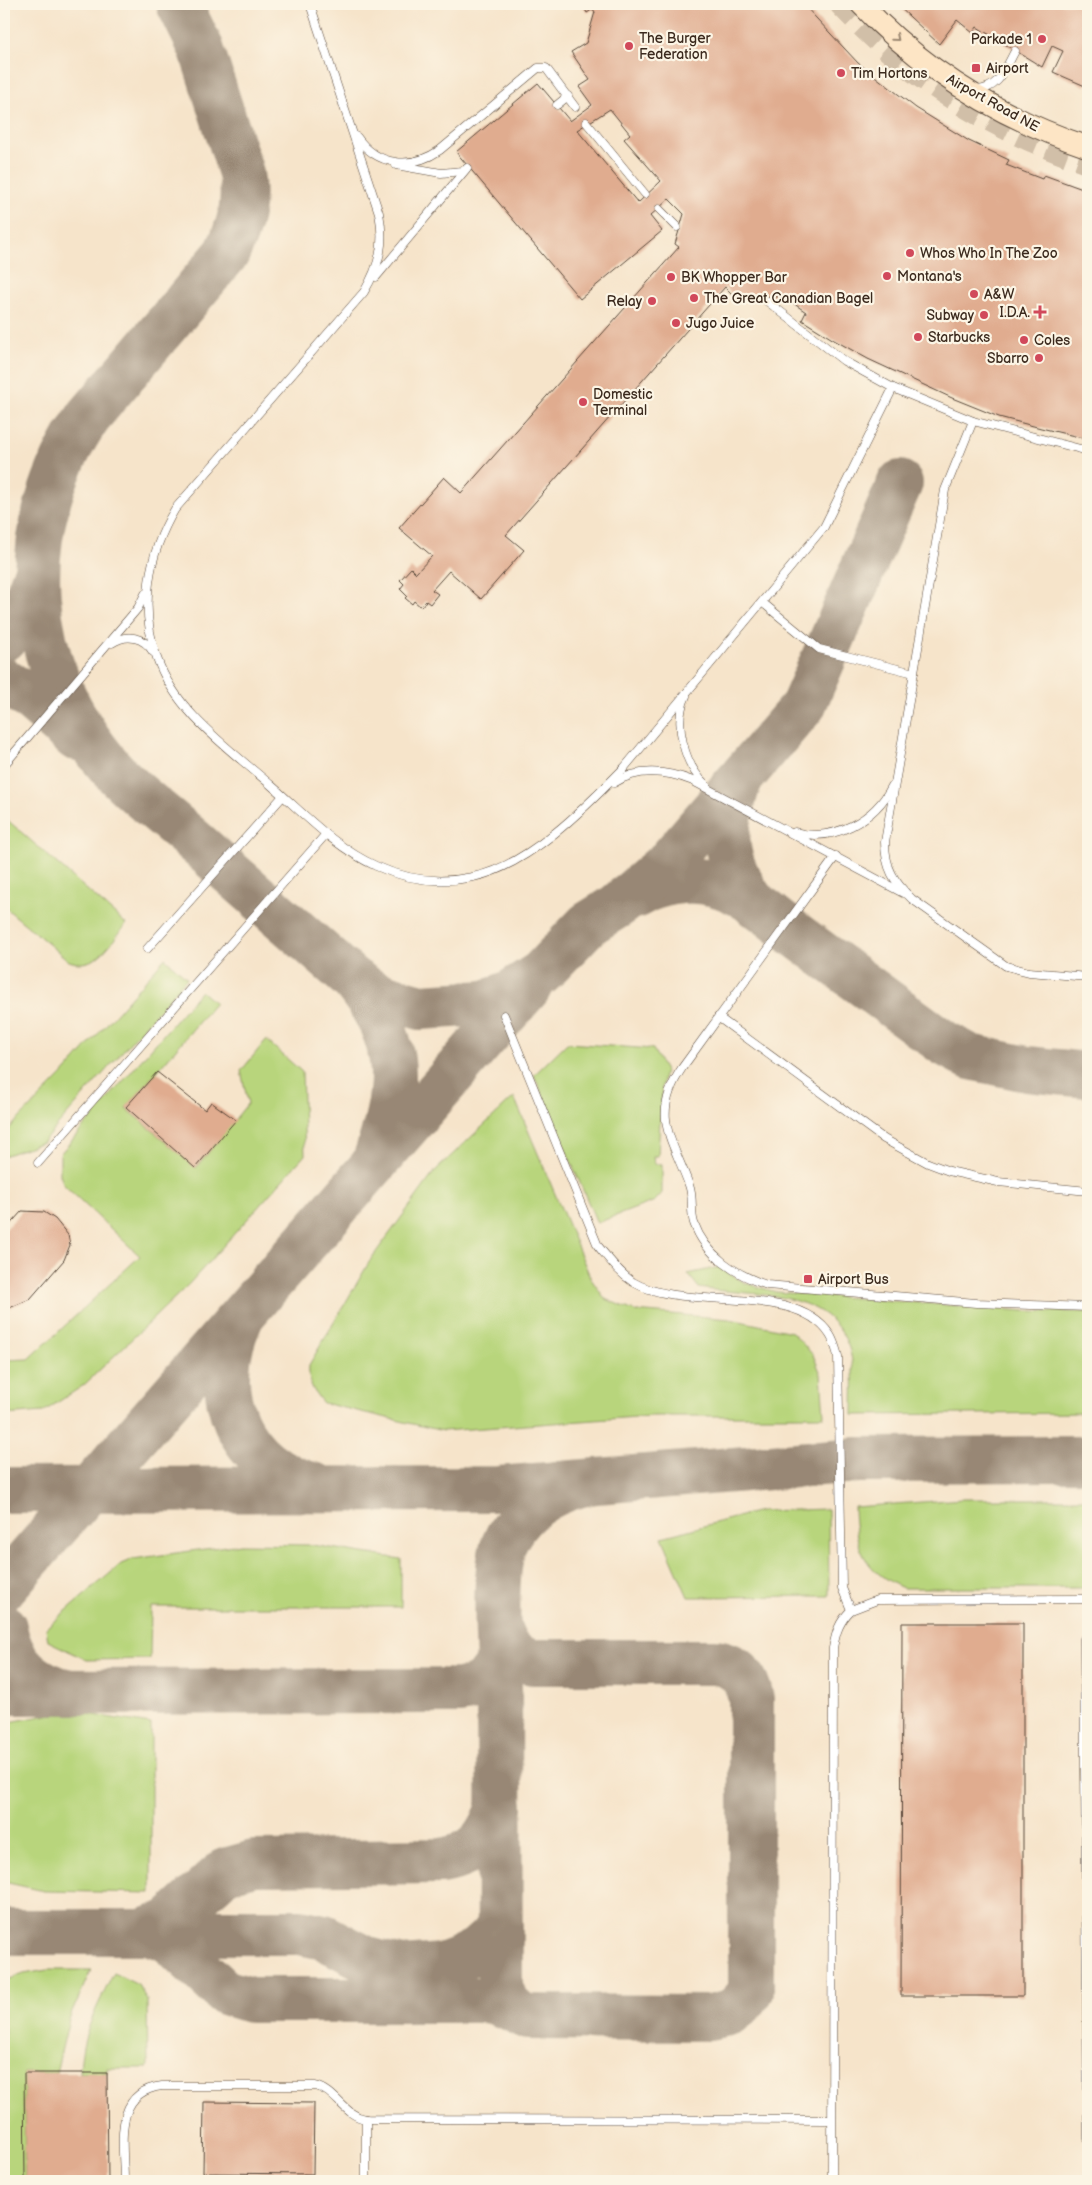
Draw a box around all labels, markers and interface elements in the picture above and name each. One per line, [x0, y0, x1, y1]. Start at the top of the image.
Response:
place label: The Burger Federation [639, 30, 711, 63]
place label: Parkade 1 [971, 31, 1032, 48]
one-way arrow [890, 32, 899, 41]
marker: Parkade 1 [1036, 33, 1048, 45]
marker: The Burger Federation [623, 40, 635, 52]
place label: Airport [986, 60, 1029, 77]
marker: Airport [970, 62, 982, 74]
place label: Tim Hortons [851, 65, 928, 82]
marker: Tim Hortons [835, 67, 847, 79]
street label: Airport Road NE [944, 70, 1042, 136]
place label: Whos Who In The Zoo [920, 245, 1058, 262]
marker: Whos Who In The Zoo [904, 247, 916, 259]
place label: Montana's [897, 268, 962, 285]
place label: BK Whopper Bar [681, 269, 788, 286]
marker: Montana's [881, 270, 893, 282]
marker: BK Whopper Bar [665, 271, 677, 283]
place label: A&W [984, 286, 1015, 303]
marker: A&W [968, 288, 980, 300]
place label: The Great Canadian Bagel [704, 290, 873, 307]
marker: The Great Canadian Bagel [688, 292, 700, 304]
place label: Relay [606, 293, 643, 310]
marker: Relay [646, 295, 658, 307]
place label: I.D.A. [1000, 304, 1030, 321]
marker: I.D.A. [1034, 306, 1046, 318]
place label: Subway [926, 307, 975, 324]
marker: Subway [978, 309, 990, 321]
place label: Jugo Juice [686, 315, 754, 332]
marker: Jugo Juice [670, 317, 682, 329]
place label: Starbucks [928, 329, 990, 346]
marker: Starbucks [912, 331, 924, 343]
place label: Coles [1034, 332, 1070, 349]
marker: Coles [1018, 334, 1030, 346]
place label: Sbarro [987, 350, 1029, 367]
marker: Sbarro [1033, 352, 1045, 364]
place label: Domestic Terminal [593, 386, 653, 419]
marker: Domestic Terminal [577, 396, 589, 408]
place label: Airport Bus [818, 1271, 889, 1288]
marker: Airport Bus [802, 1273, 814, 1285]

